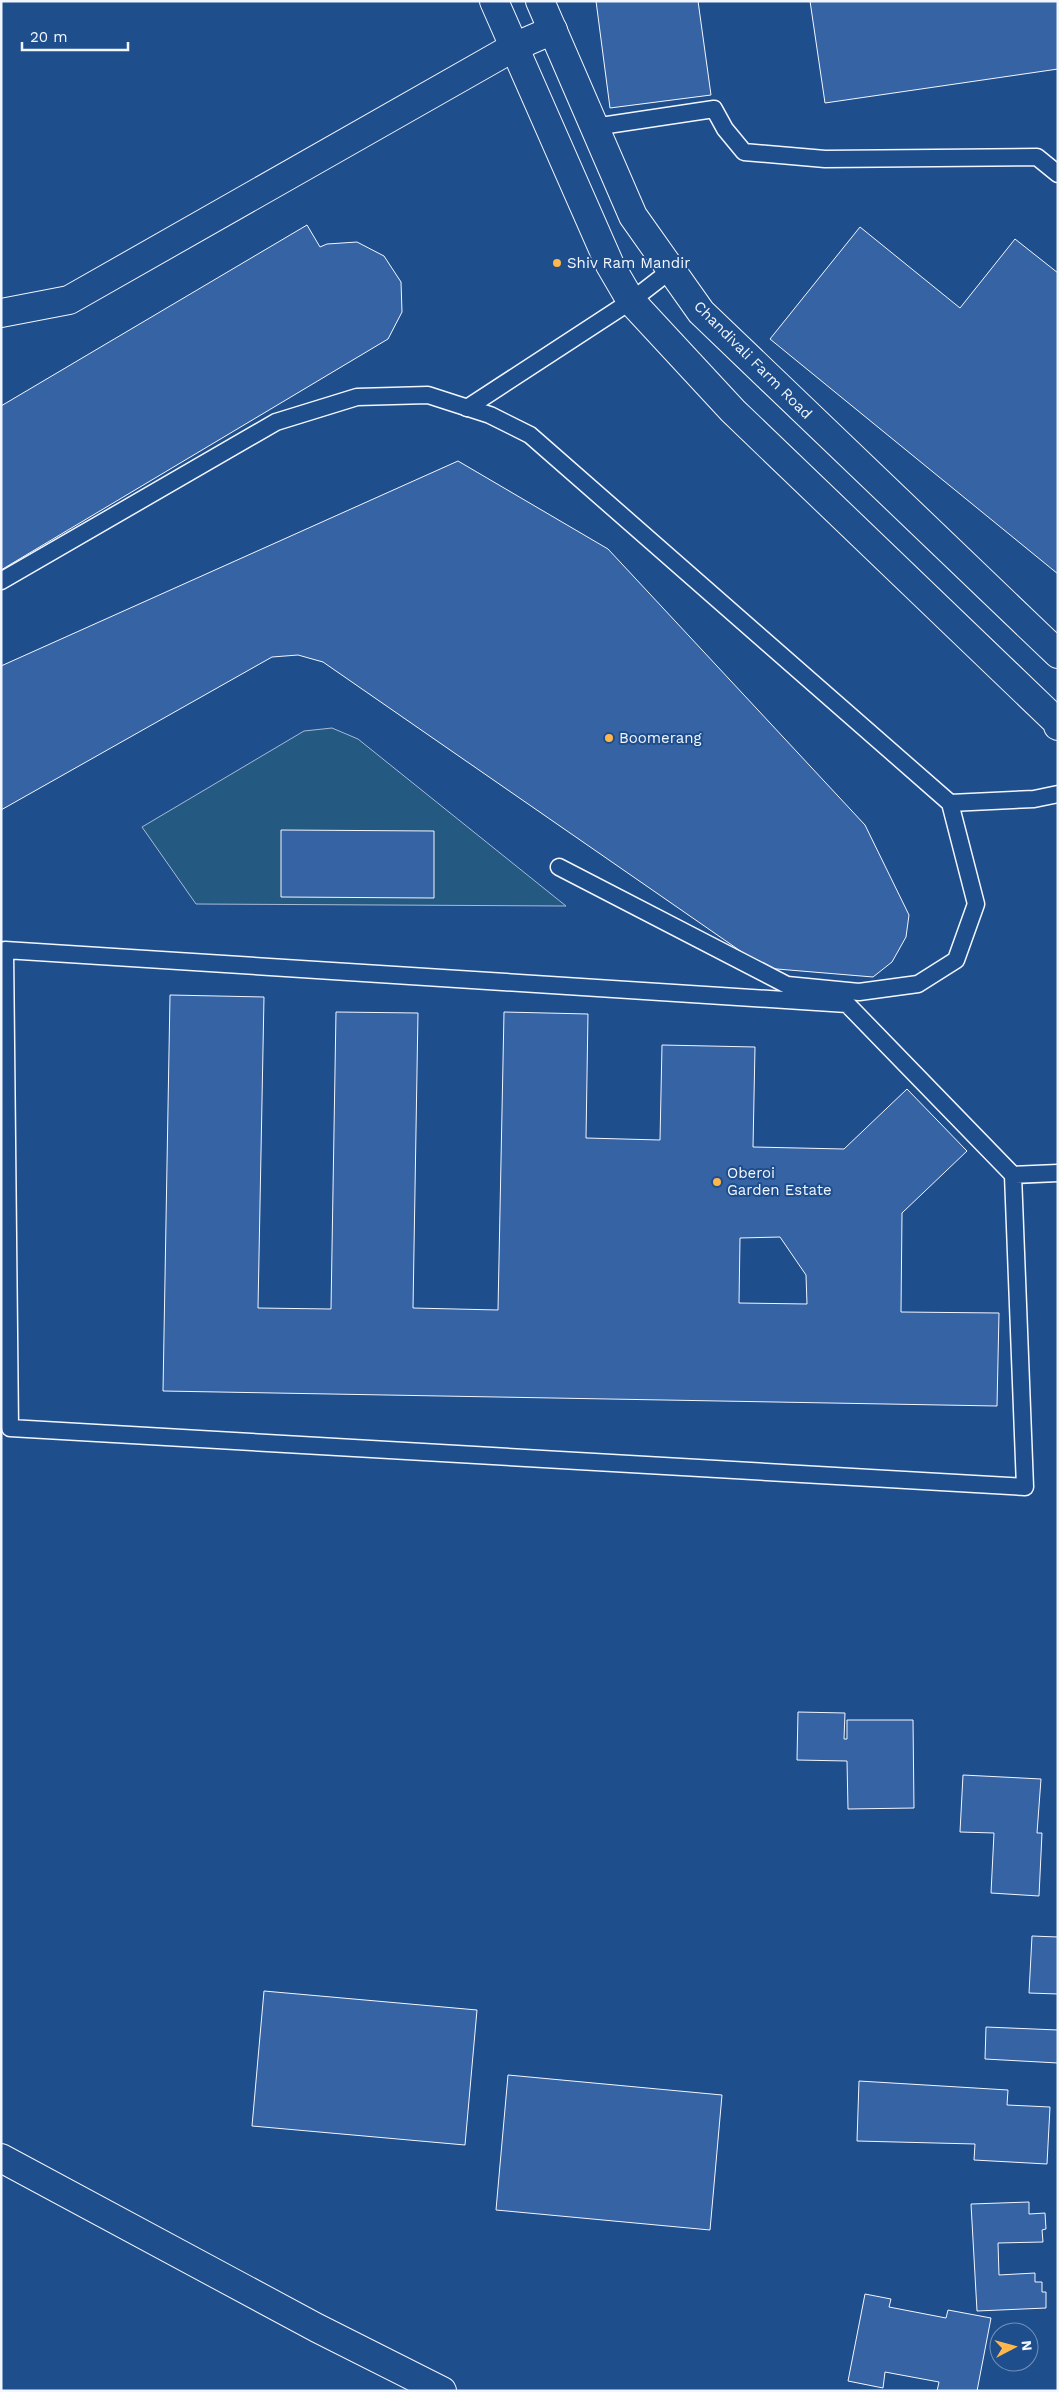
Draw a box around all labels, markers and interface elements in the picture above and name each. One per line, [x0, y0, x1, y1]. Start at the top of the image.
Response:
scale bar [22, 20, 129, 52]
text: 20 m [30, 28, 68, 46]
place label: Shiv Ram Mandir [567, 254, 690, 272]
marker: Shiv Ram Mandir [551, 257, 563, 269]
street label: Chandivali Farm Road [690, 297, 816, 423]
place label: Boomerang [619, 729, 701, 747]
marker: Boomerang [603, 732, 615, 744]
place label: Oberoi Garden Estate [727, 1164, 832, 1199]
marker: Oberoi Garden Estate [711, 1176, 723, 1188]
north arrow [989, 2322, 1039, 2372]
text: N [1018, 2340, 1035, 2352]

